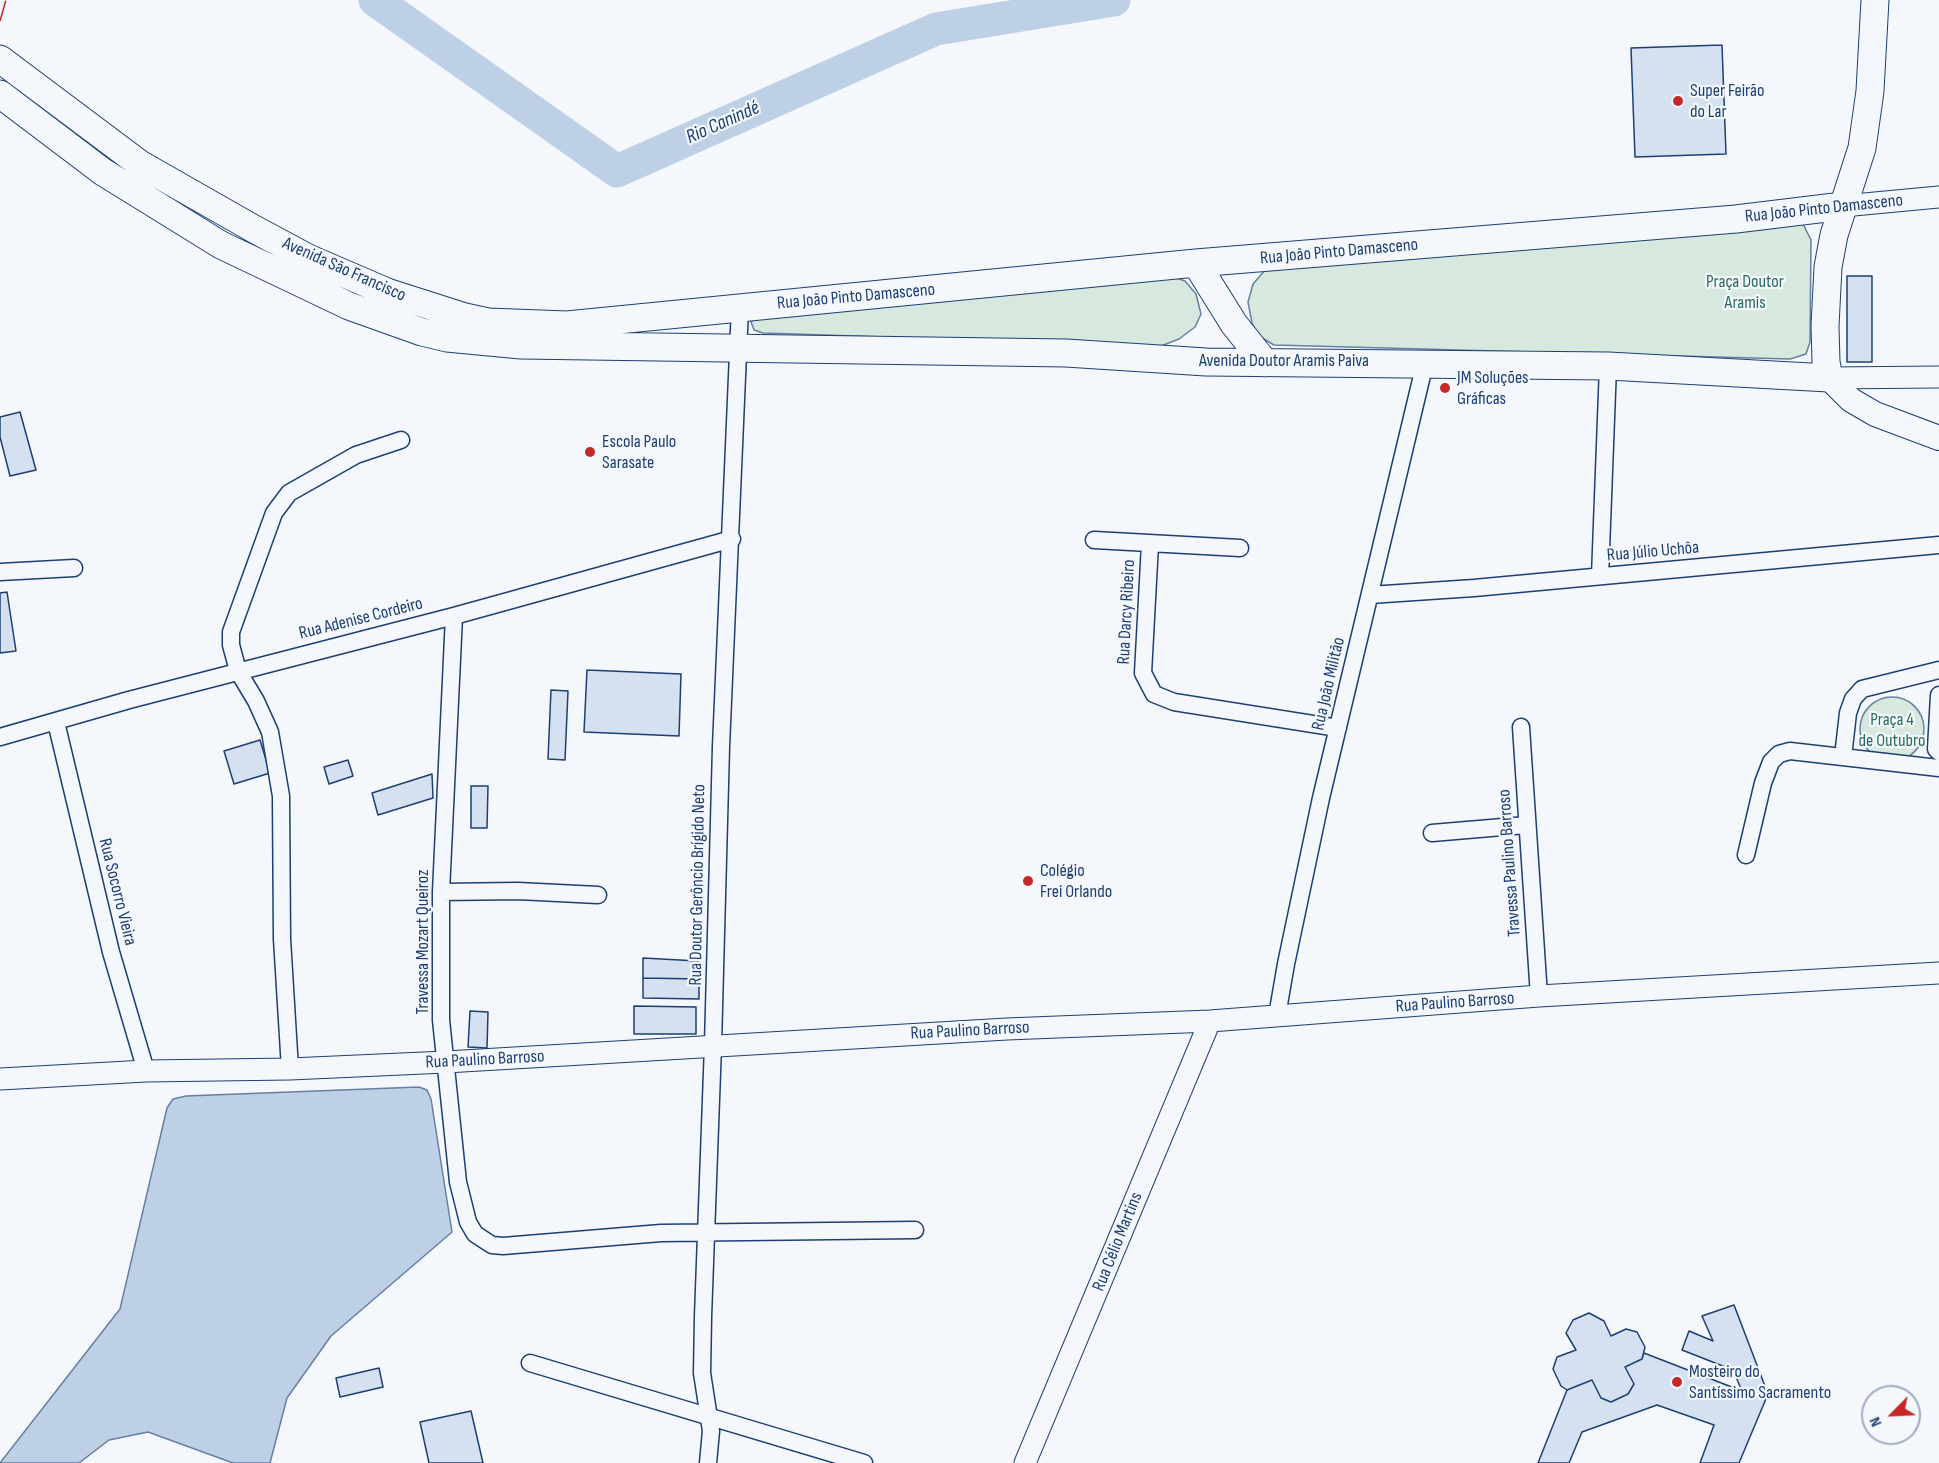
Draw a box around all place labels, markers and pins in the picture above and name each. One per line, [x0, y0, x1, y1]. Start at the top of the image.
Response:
place label: Super Feirão do Lar [1690, 80, 1764, 122]
marker: Super Feirão do Lar [1671, 94, 1685, 108]
place label: JM Soluções Gráficas [1457, 367, 1529, 410]
marker: JM Soluções Gráficas [1438, 381, 1452, 395]
place label: Escola Paulo Sarasate [602, 431, 676, 474]
marker: Escola Paulo Sarasate [583, 445, 597, 459]
place label: Colégio Frei Orlando [1040, 860, 1112, 902]
marker: Colégio Frei Orlando [1021, 874, 1035, 888]
place label: Mosteiro do Santíssimo Sacramento [1689, 1361, 1831, 1404]
marker: Mosteiro do Santíssimo Sacramento [1670, 1375, 1684, 1389]

